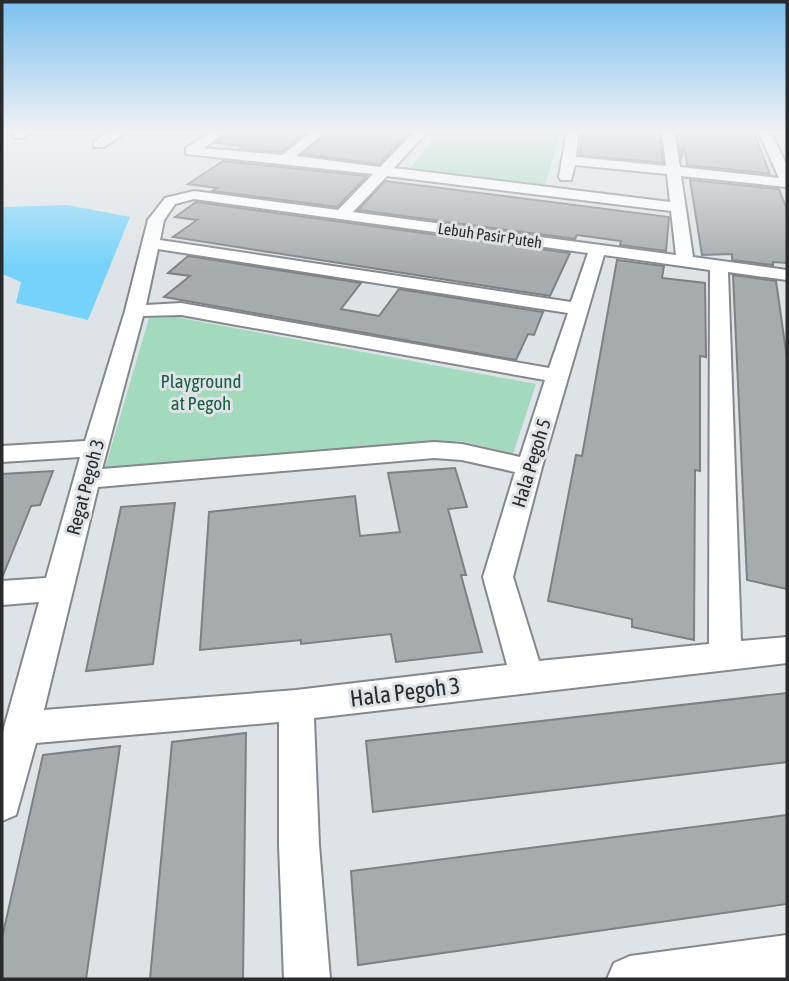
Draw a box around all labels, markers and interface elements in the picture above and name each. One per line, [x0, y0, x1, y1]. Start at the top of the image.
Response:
street label: Lebuh Pasir Puteh [437, 219, 543, 251]
park label: Playground at Pegoh [160, 370, 242, 414]
street label: Hala Pegoh 5 [507, 416, 555, 510]
street label: Regat Pegoh 3 [62, 437, 108, 537]
street label: Hala Pegoh 3 [348, 672, 462, 712]

